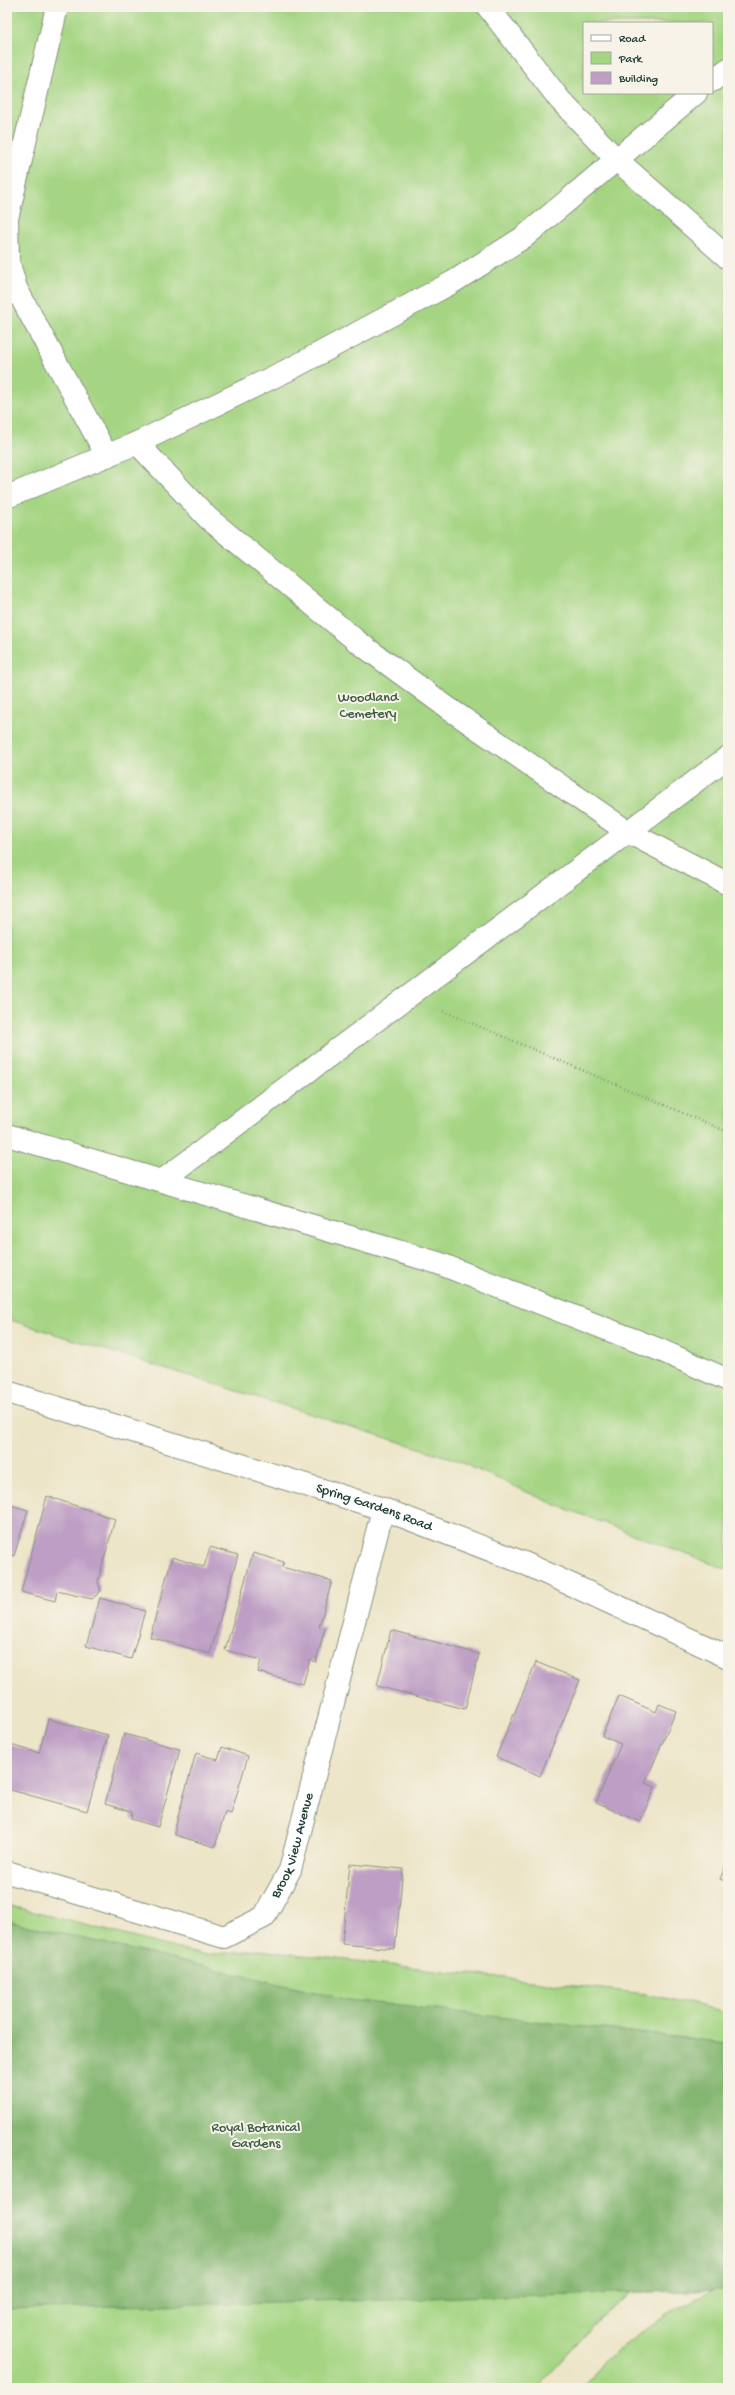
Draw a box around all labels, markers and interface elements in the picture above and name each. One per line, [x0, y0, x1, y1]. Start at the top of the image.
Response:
legend [583, 22, 713, 94]
text: Road [619, 33, 646, 47]
text: Park [618, 53, 644, 67]
text: Building [618, 73, 658, 87]
park label: Woodland Cemetery [338, 690, 400, 723]
street label: Spring Gardens Road [314, 1480, 437, 1536]
street label: Brook View Avenue [267, 1790, 318, 1902]
park label: Royal Botanical Gardens [212, 2120, 300, 2153]

